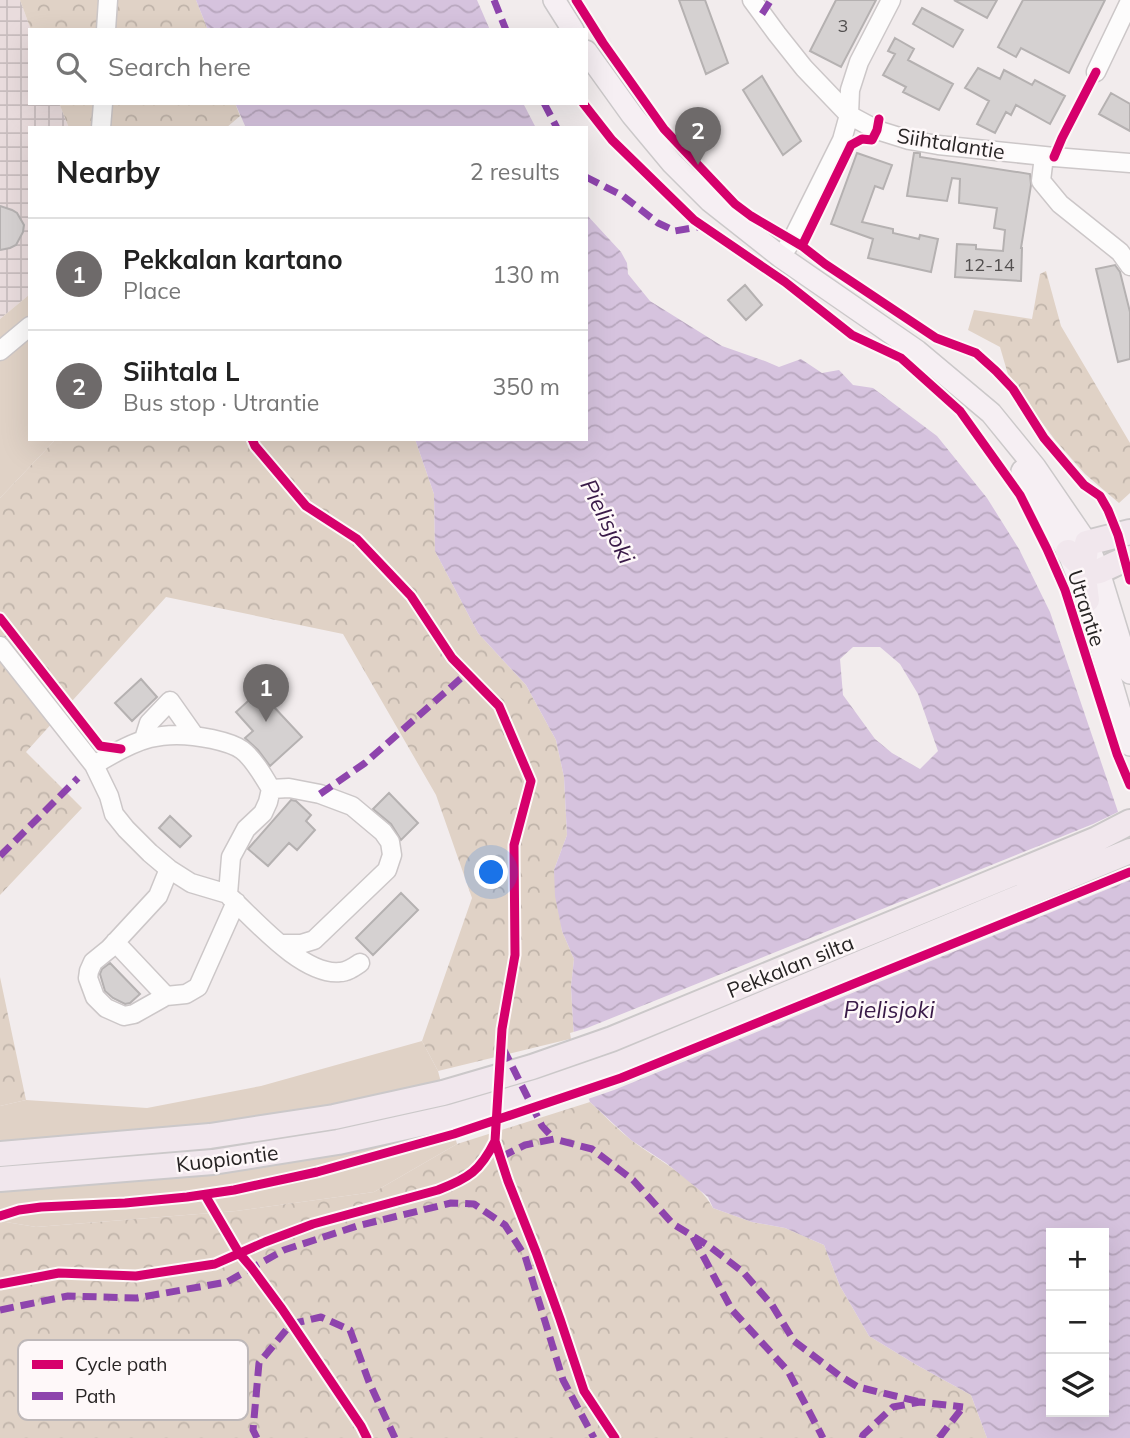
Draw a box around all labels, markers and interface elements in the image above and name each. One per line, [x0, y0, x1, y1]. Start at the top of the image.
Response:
house number: 3 [838, 14, 848, 37]
search box [28, 28, 588, 105]
icon: search [52, 48, 90, 86]
text: Search here [108, 50, 251, 83]
pin: 2 [675, 107, 721, 165]
street label: Siihtalantie [895, 122, 1007, 164]
text: Nearby [56, 153, 160, 191]
text: 2 results [470, 157, 560, 186]
text: Pekkalan kartano [123, 243, 343, 276]
house number: 12-14 [964, 253, 1015, 276]
text: 1 [72, 260, 86, 289]
text: 130 m [492, 260, 560, 289]
text: Place [123, 276, 181, 305]
text: Siihtala L [123, 355, 240, 388]
text: 2 [72, 372, 86, 401]
text: 350 m [492, 372, 560, 401]
text: Bus stop · Utrantie [123, 388, 319, 417]
water label: Pielisjoki [574, 474, 642, 569]
street label: Utrantie [1062, 566, 1112, 650]
pin: 1 [243, 664, 289, 722]
your location [474, 855, 508, 889]
street label: Pekkalan silta [723, 929, 857, 1003]
water label: Pielisjoki [843, 995, 935, 1024]
street label: Kuopiontie [174, 1139, 280, 1177]
map controls [1046, 1228, 1109, 1417]
button: + [1046, 1228, 1109, 1291]
button: − [1046, 1291, 1109, 1354]
legend [18, 1340, 248, 1420]
text: Cycle path [75, 1352, 167, 1376]
button: layers [1046, 1354, 1109, 1417]
text: Path [75, 1384, 116, 1408]

